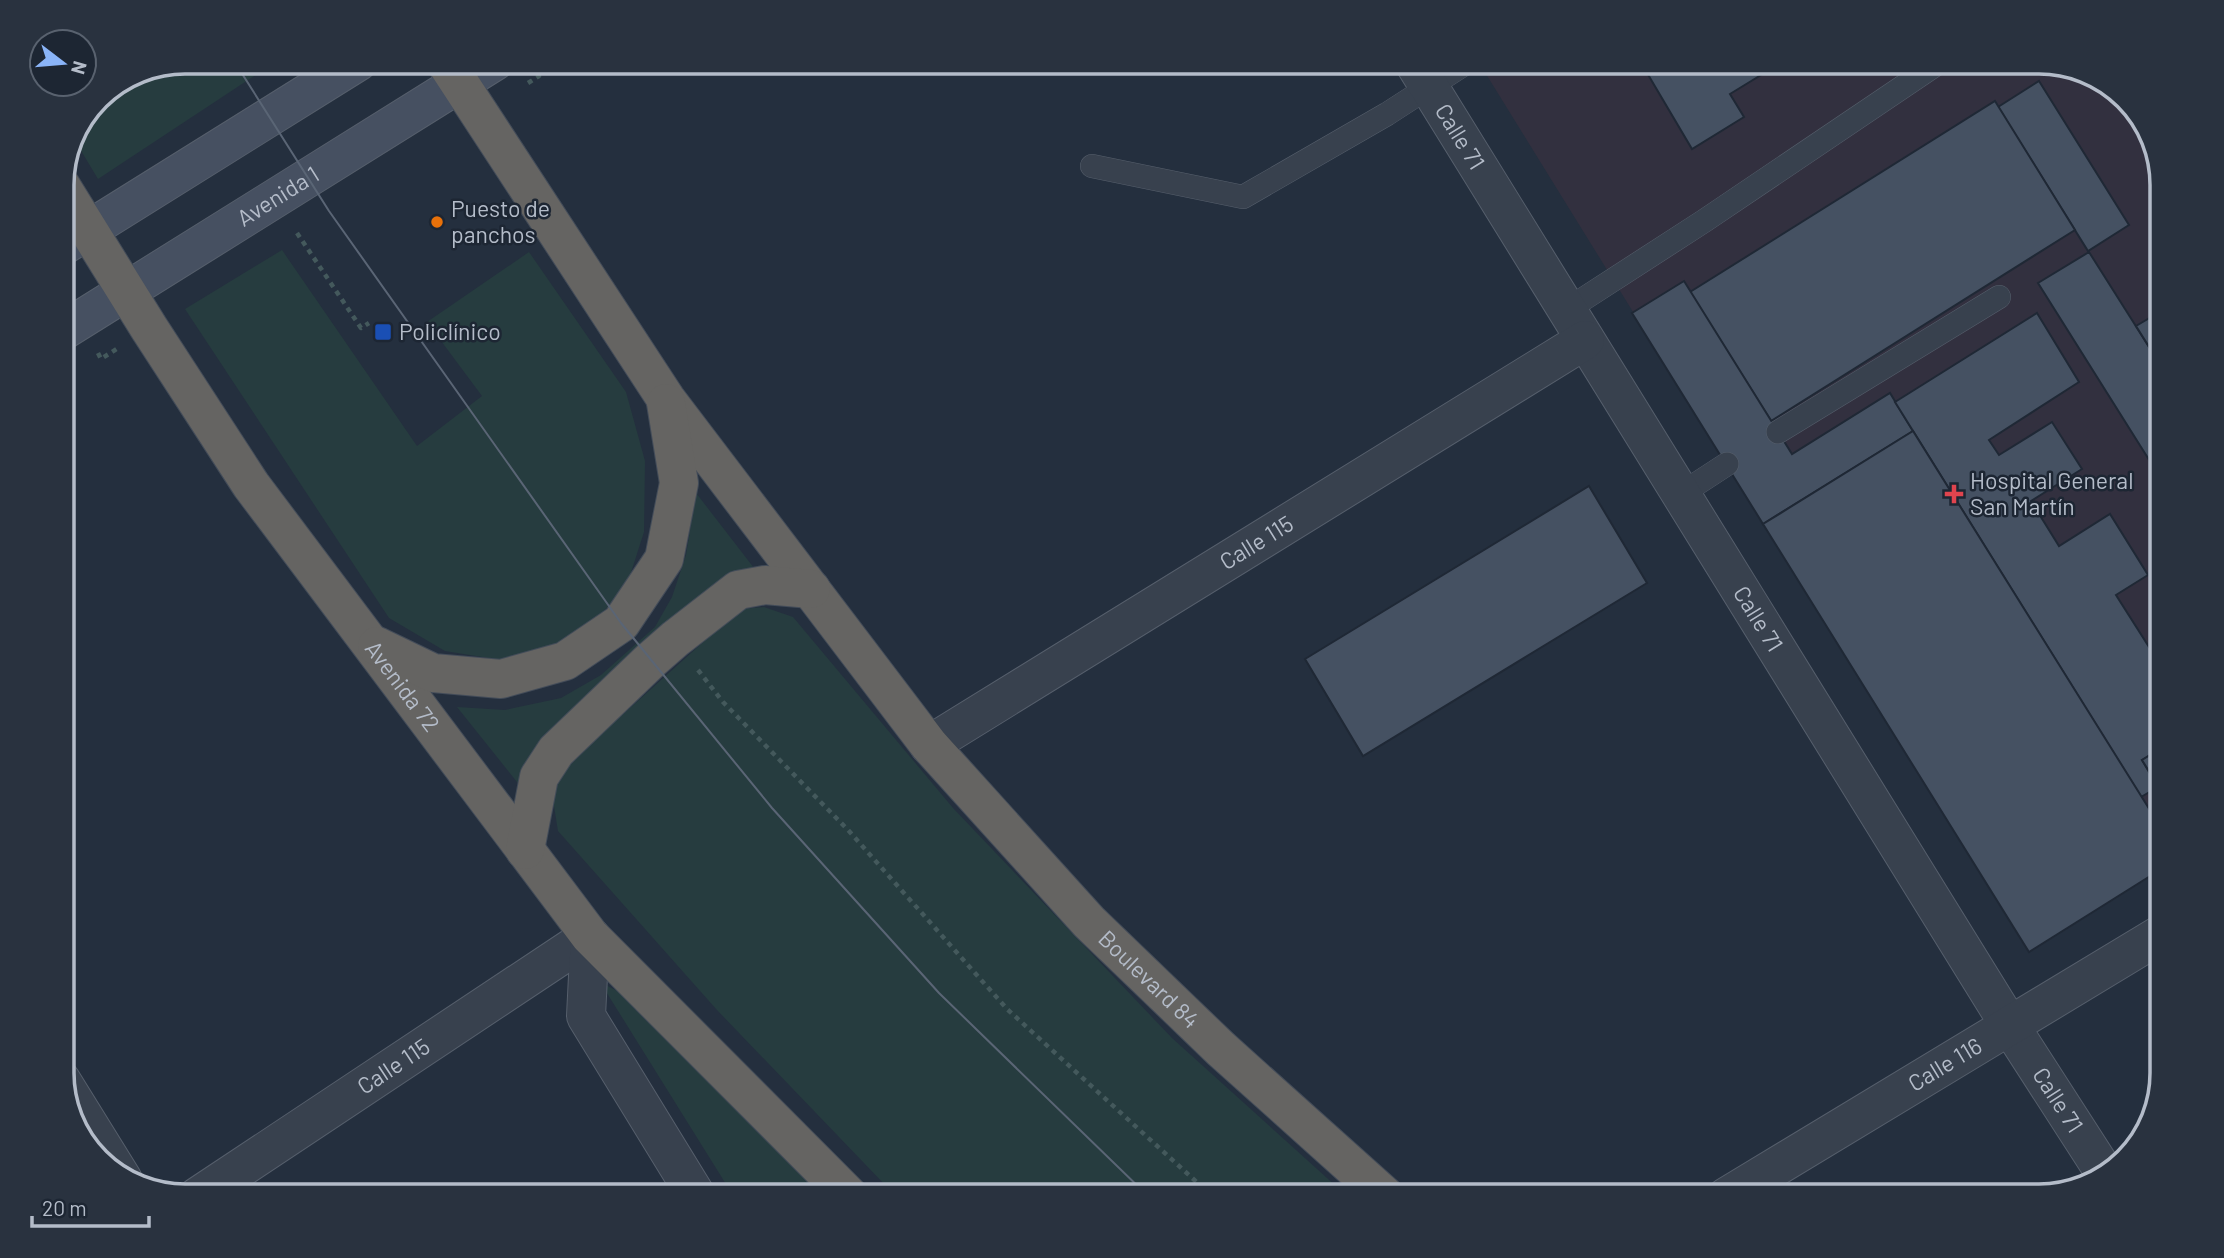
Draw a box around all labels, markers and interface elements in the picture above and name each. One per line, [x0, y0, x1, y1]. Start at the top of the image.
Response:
north arrow [28, 28, 98, 98]
text: N [67, 59, 93, 77]
street label: Calle 71 [1430, 98, 1492, 174]
street label: Avenida 1 [231, 159, 324, 232]
place label: Puesto de panchos [451, 194, 550, 248]
marker: Puesto de panchos [429, 214, 445, 230]
place label: Policlínico [399, 317, 501, 345]
marker: Policlínico [373, 322, 393, 342]
place label: Hospital General San Martín [1970, 466, 2133, 520]
marker: Hospital General San Martín [1944, 484, 1964, 504]
street label: Calle 115 [1214, 509, 1298, 575]
street label: Calle 71 [1728, 580, 1790, 656]
street label: Avenida 72 [360, 635, 446, 737]
street label: Boulevard 84 [1093, 924, 1206, 1034]
street label: Calle 116 [1903, 1031, 1987, 1097]
street label: Calle 115 [352, 1032, 435, 1100]
street label: Calle 71 [2027, 1062, 2090, 1138]
scale bar [32, 1184, 149, 1228]
text: 20 m [42, 1195, 87, 1220]

